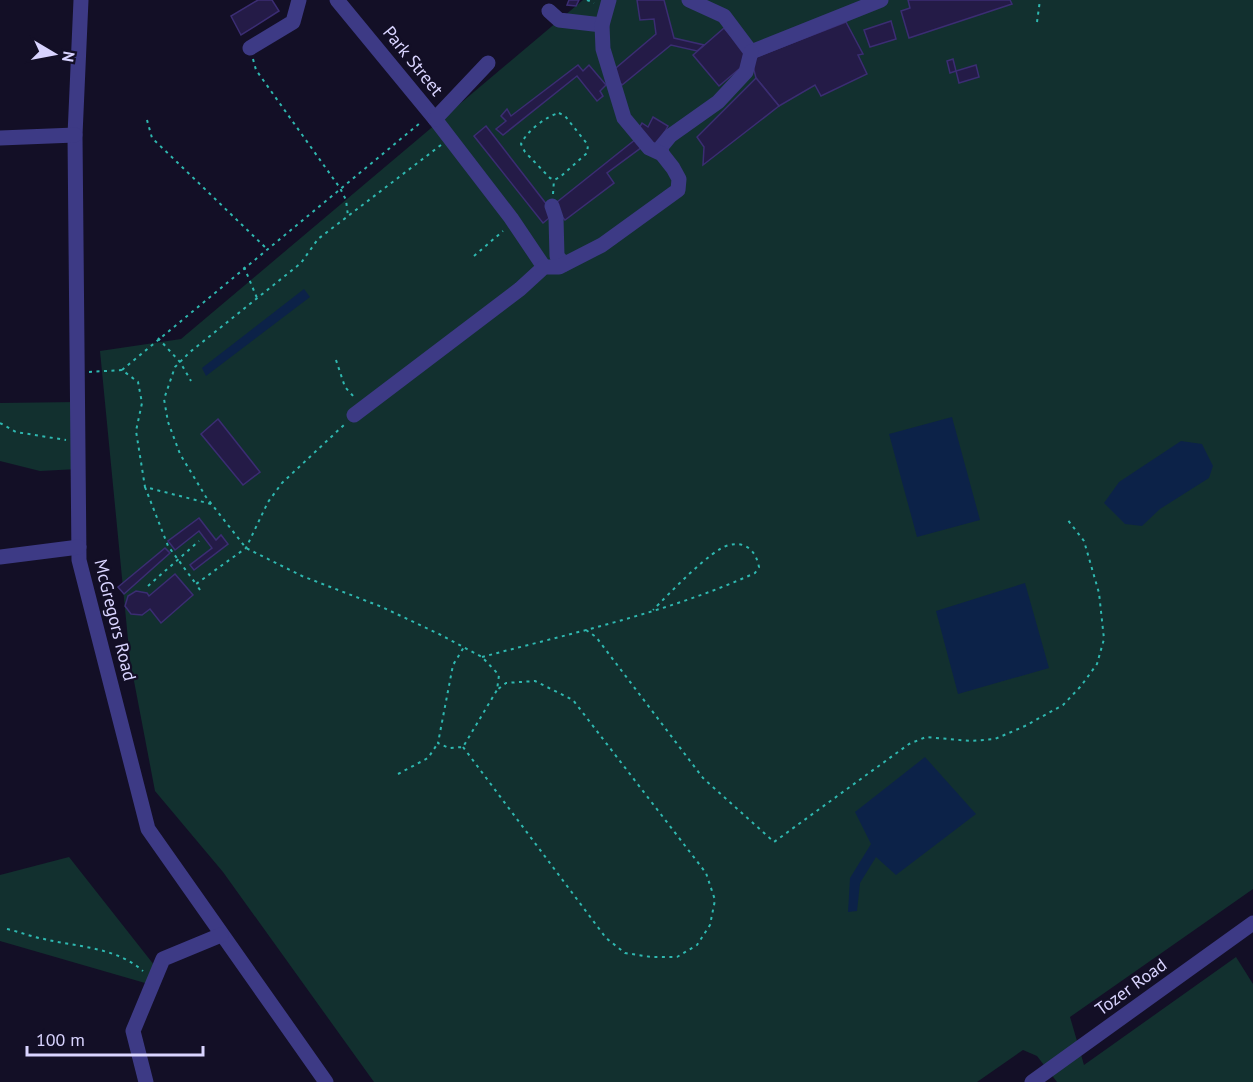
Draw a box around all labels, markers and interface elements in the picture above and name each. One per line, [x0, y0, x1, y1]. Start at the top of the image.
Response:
street label: Park Street [378, 21, 449, 100]
north arrow [24, 24, 84, 84]
text: N [58, 50, 80, 64]
street label: McGregors Road [89, 557, 142, 683]
street label: Tozer Road [1090, 953, 1171, 1020]
scale bar [27, 1019, 202, 1057]
text: 100 m [36, 1028, 85, 1051]

